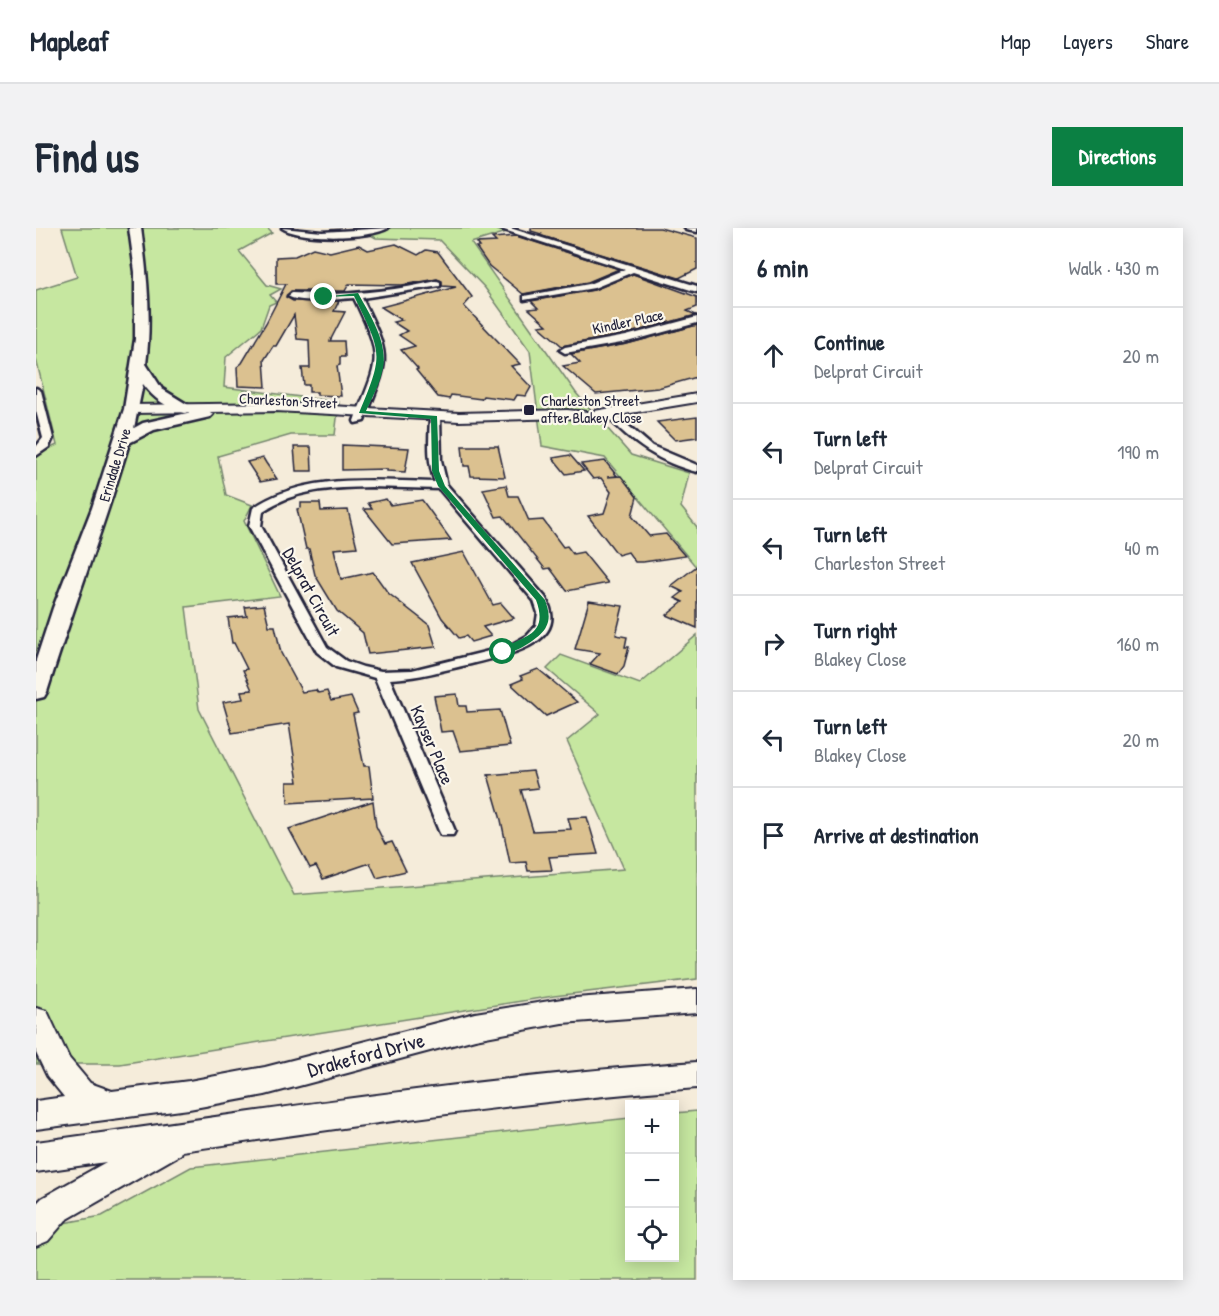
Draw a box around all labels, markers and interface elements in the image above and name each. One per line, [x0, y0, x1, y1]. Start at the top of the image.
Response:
text: Mapleaf [30, 22, 109, 60]
text: Map [1001, 27, 1030, 56]
text: Layers [1063, 27, 1113, 56]
text: Share [1146, 27, 1189, 56]
button: Directions [1052, 127, 1183, 186]
text: Find us [36, 128, 139, 185]
text: 6 min [757, 250, 809, 285]
text: Walk · 430 m [1068, 254, 1159, 281]
route end [310, 283, 336, 309]
street label: Kindler Place [591, 304, 665, 339]
text: Continue [814, 327, 885, 357]
icon: ahead [757, 339, 790, 372]
text: 20 m [1122, 342, 1159, 369]
text: Delprat Circuit [814, 357, 923, 384]
street label: Charleston Street [238, 387, 338, 414]
place label: Charleston Street after Blakey Close [541, 390, 642, 428]
marker: Charleston Street after Blakey Close [522, 403, 536, 417]
text: Turn left [814, 423, 887, 453]
street label: Erindale Drive [93, 425, 136, 504]
icon: left [757, 435, 790, 468]
text: 190 m [1117, 438, 1159, 465]
text: Delprat Circuit [814, 453, 923, 480]
text: Turn left [814, 519, 887, 549]
icon: left [757, 531, 790, 564]
text: 40 m [1124, 534, 1159, 561]
street label: Delprat Circuit [277, 543, 346, 641]
text: Charleston Street [814, 549, 945, 576]
text: Turn right [814, 615, 897, 645]
icon: right [757, 627, 790, 660]
text: 160 m [1117, 630, 1159, 657]
route start [489, 638, 515, 664]
text: Blakey Close [814, 645, 907, 672]
street label: Kayser Place [405, 701, 460, 788]
text: Turn left [814, 711, 887, 741]
icon: left [757, 723, 790, 756]
text: 20 m [1122, 726, 1159, 753]
text: Blakey Close [814, 741, 907, 768]
icon: arrive [757, 819, 790, 852]
text: Arrive at destination [814, 820, 979, 850]
street label: Drakeford Drive [304, 1025, 428, 1084]
map controls [625, 1100, 679, 1262]
button: + [625, 1100, 679, 1154]
button: − [625, 1154, 679, 1208]
button: locate [625, 1208, 679, 1262]

